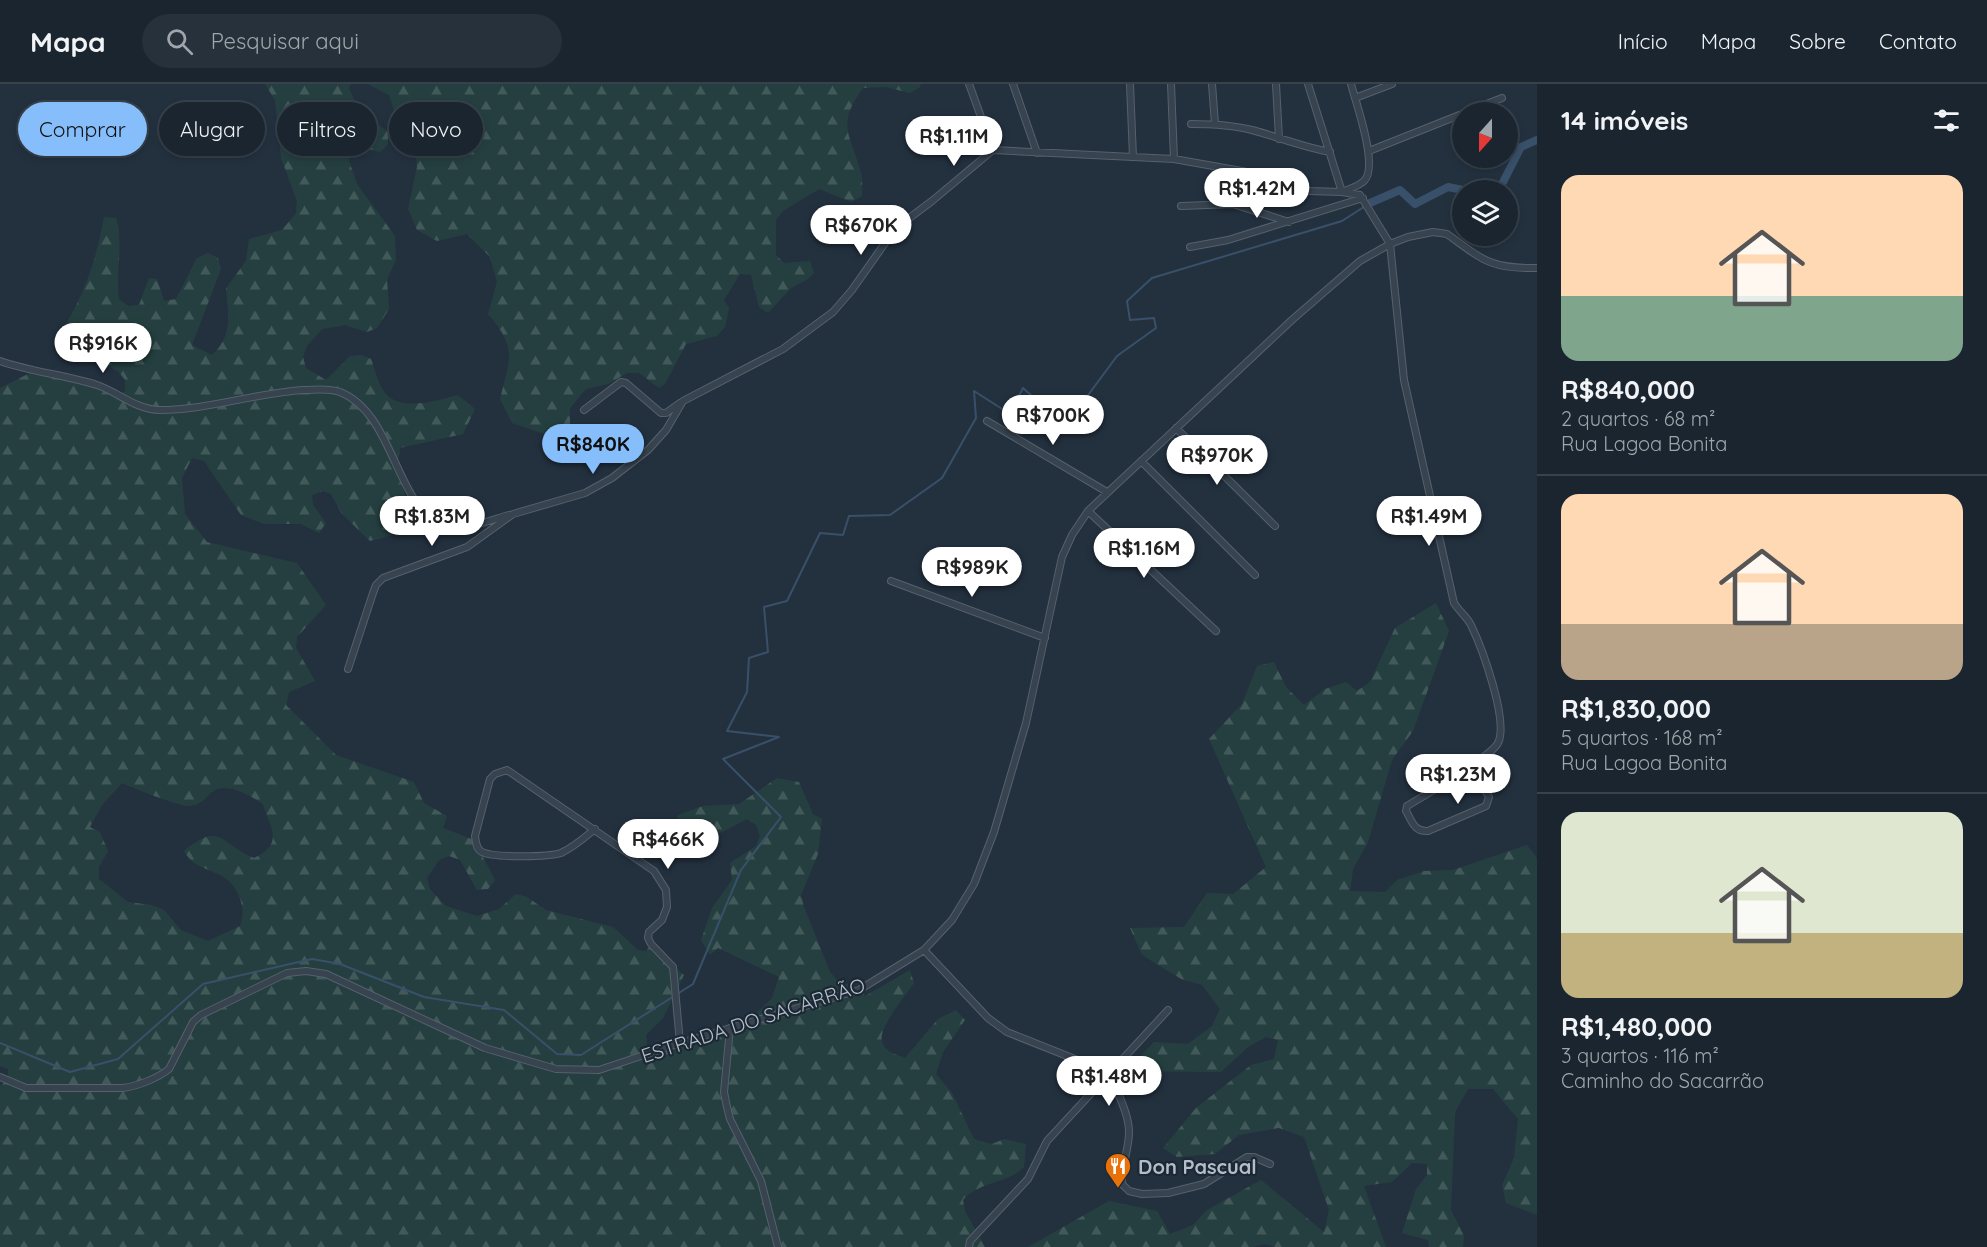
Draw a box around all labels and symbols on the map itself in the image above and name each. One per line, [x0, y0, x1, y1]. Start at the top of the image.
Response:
north arrow [1452, 102, 1518, 168]
pin: R$1.11M [899, 116, 1009, 167]
pin: R$1.42M [1202, 168, 1312, 219]
pin: R$670K [812, 205, 910, 256]
pin: R$916K [54, 323, 152, 374]
pin: R$700K [1004, 395, 1102, 446]
pin: R$840K [544, 424, 642, 475]
pin: R$970K [1168, 435, 1266, 486]
pin: R$1.83M [377, 496, 487, 547]
pin: R$1.49M [1374, 496, 1484, 547]
pin: R$1.16M [1089, 528, 1199, 579]
pin: R$989K [923, 547, 1021, 598]
pin: R$1.23M [1403, 754, 1513, 805]
pin: R$466K [619, 819, 717, 870]
street label: ESTRADA DO SACARRÃO [638, 972, 868, 1068]
pin: R$1.48M [1054, 1056, 1164, 1107]
restaurant icon: Don Pascual [1103, 1151, 1133, 1189]
place label: Don Pascual [1138, 1154, 1257, 1179]

